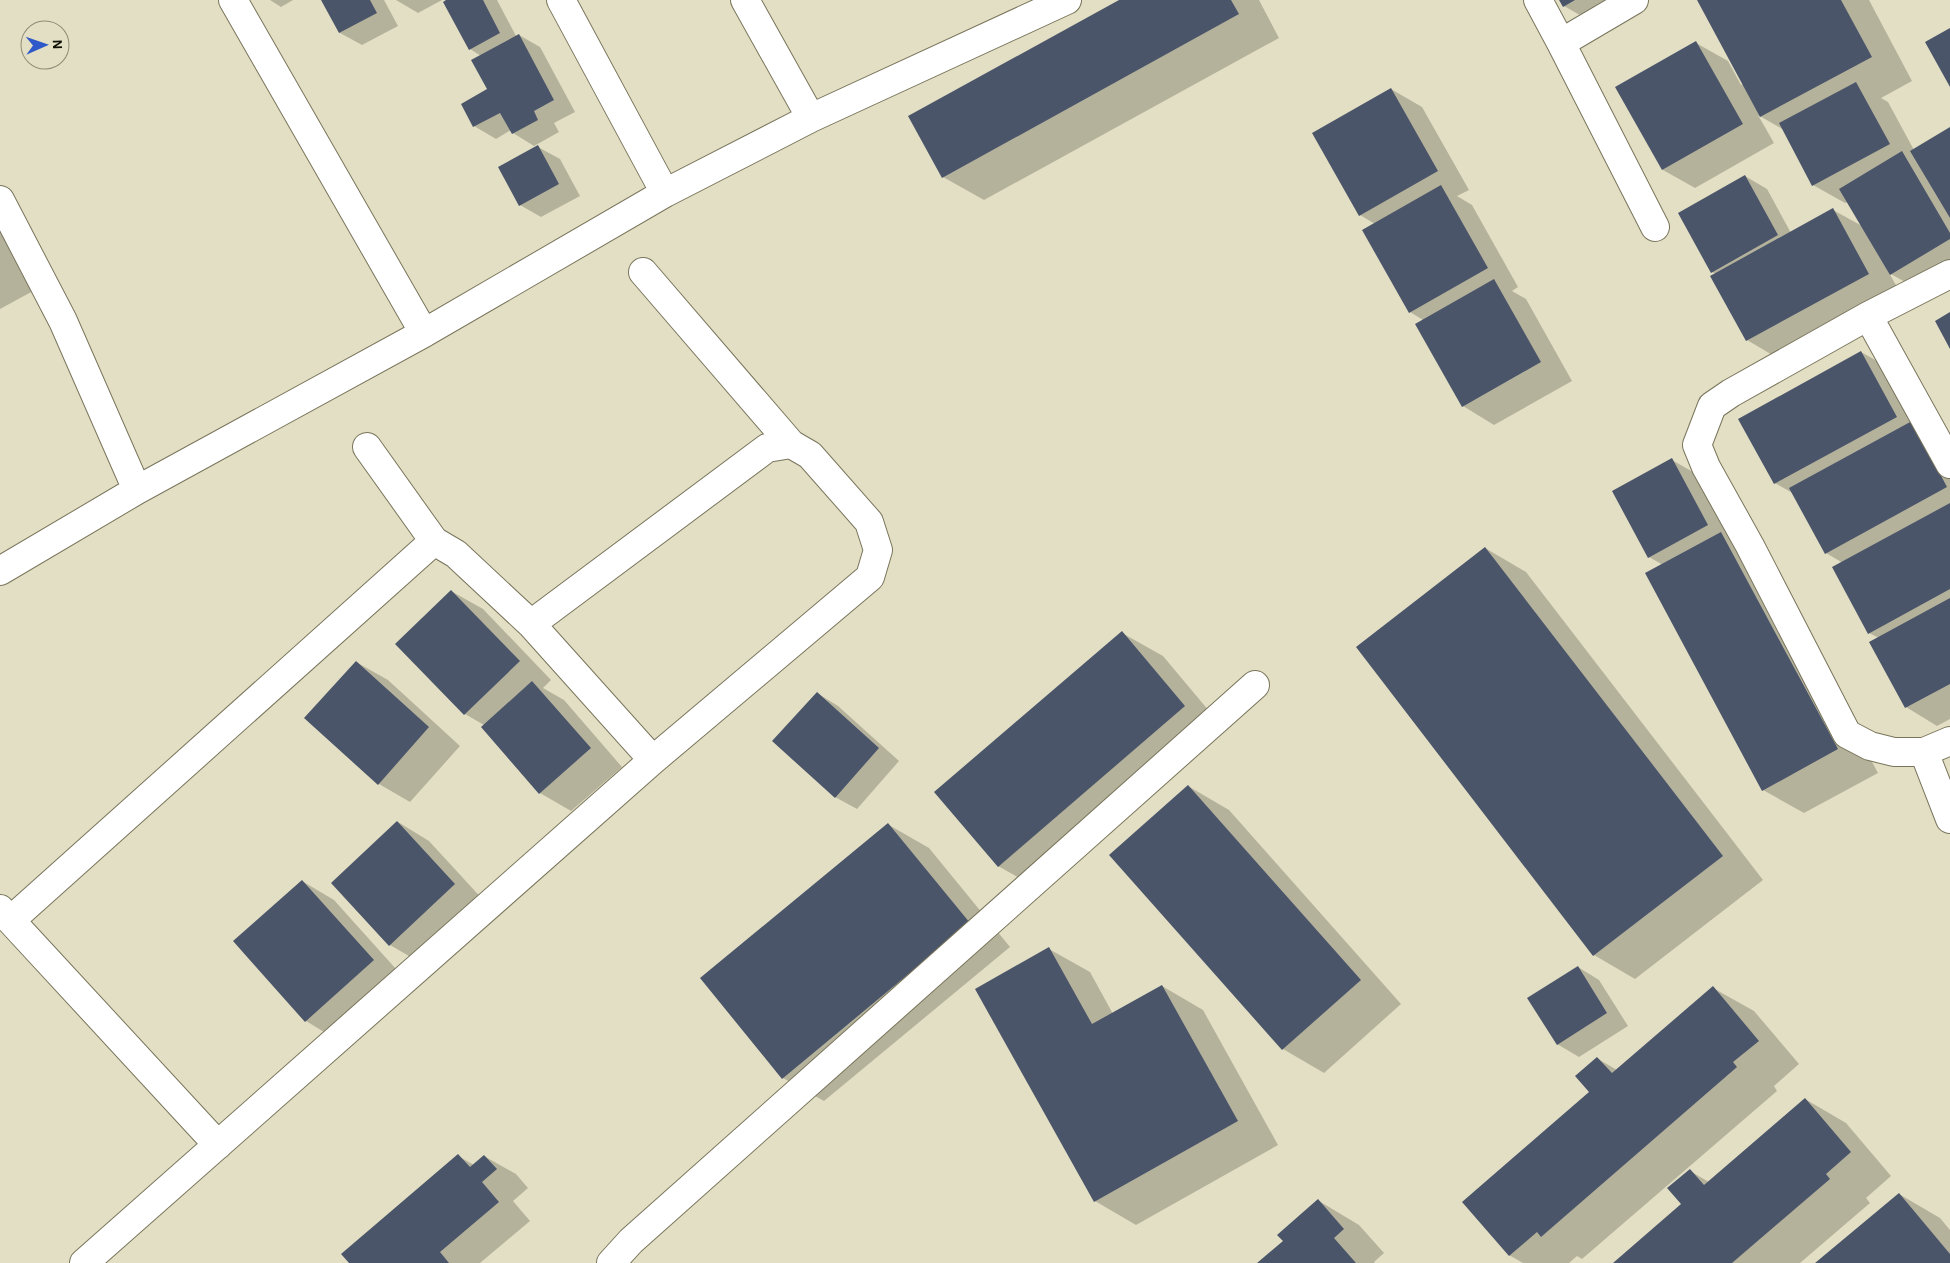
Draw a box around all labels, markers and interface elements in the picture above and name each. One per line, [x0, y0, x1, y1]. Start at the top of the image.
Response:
north arrow [20, 20, 70, 70]
text: N [50, 39, 64, 50]

